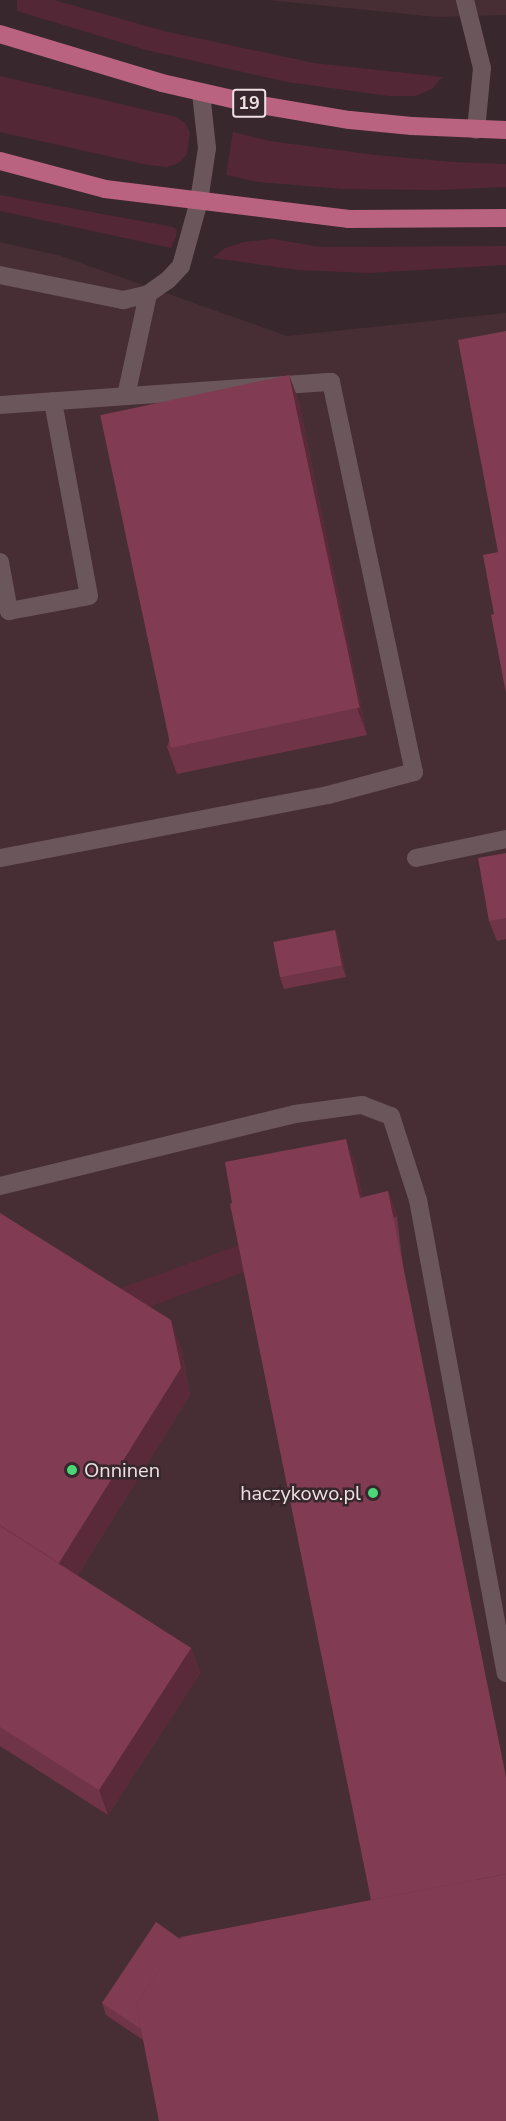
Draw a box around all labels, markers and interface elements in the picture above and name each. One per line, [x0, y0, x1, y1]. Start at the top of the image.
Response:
road number: 19 [231, 88, 267, 118]
place label: Onninen [84, 1458, 160, 1482]
marker: Onninen [65, 1463, 79, 1477]
place label: haczykowo.pl [240, 1481, 361, 1505]
marker: haczykowo.pl [366, 1486, 380, 1500]

